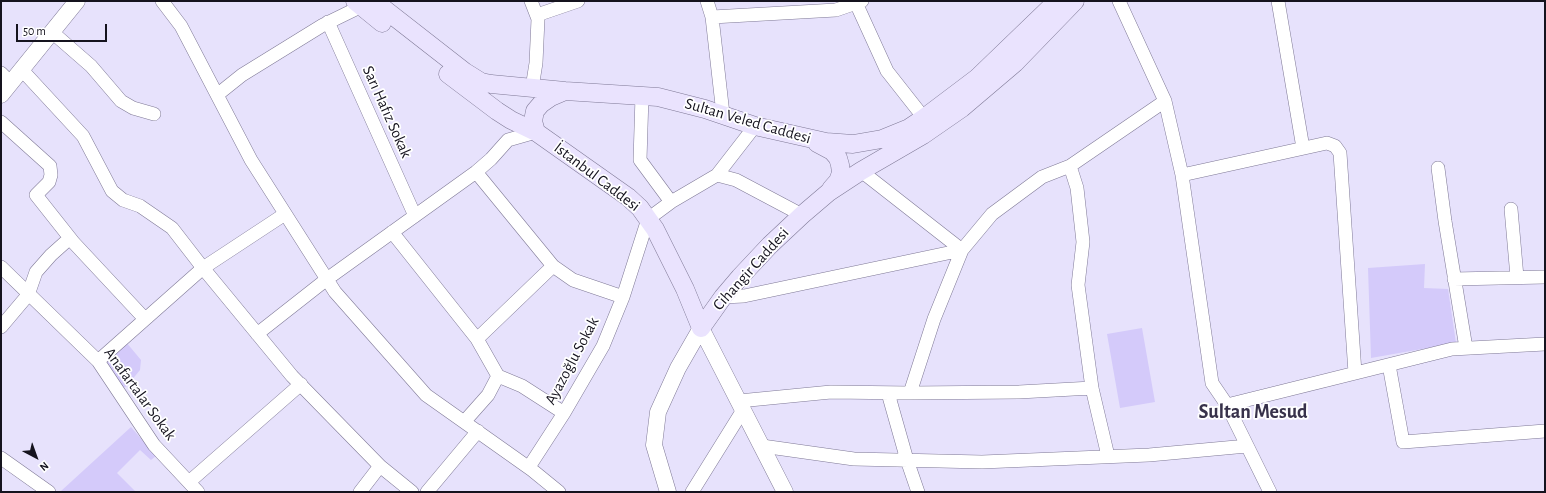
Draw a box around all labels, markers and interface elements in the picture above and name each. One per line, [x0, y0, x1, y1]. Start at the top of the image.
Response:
scale bar [18, 16, 109, 42]
text: 50 m [23, 25, 46, 37]
street label: Sarı Hafız Sokak [358, 63, 416, 161]
street label: Sultan Veled Caddesi [683, 94, 813, 148]
street label: İstanbul Caddesi [550, 138, 644, 216]
street label: Cihangir Caddesi [709, 224, 793, 314]
street label: Ayazoğlu Sokak [541, 314, 603, 408]
street label: Anafartalar Sokak [100, 344, 180, 444]
district label: Sultan Mesud [1198, 400, 1308, 424]
north arrow [16, 437, 56, 477]
text: N [38, 460, 51, 473]

